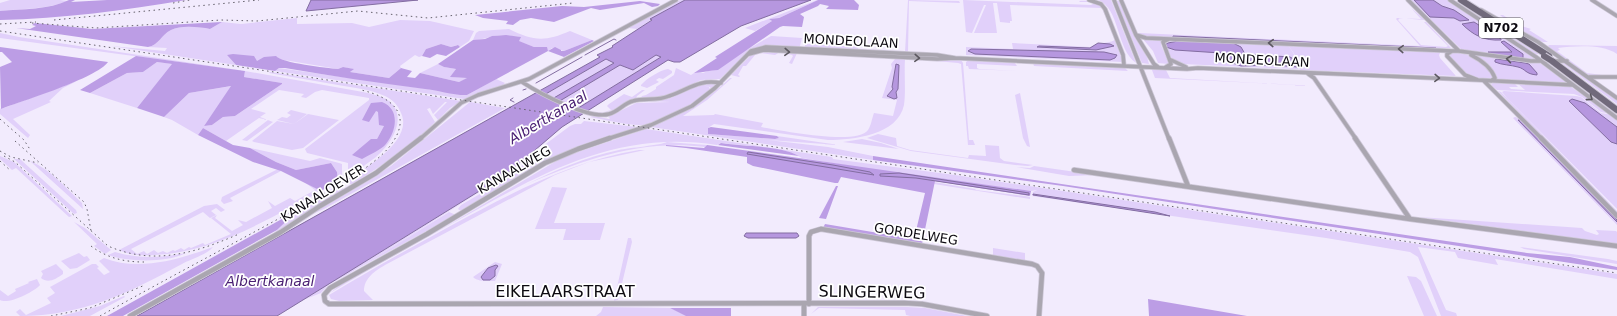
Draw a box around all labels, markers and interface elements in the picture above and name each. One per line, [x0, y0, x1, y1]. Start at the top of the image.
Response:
road number: N702 [1479, 18, 1523, 38]
street label: MONDEOLAAN [803, 31, 899, 51]
one-way arrow [1268, 39, 1274, 47]
one-way arrow [1398, 44, 1404, 53]
one-way arrow [784, 47, 790, 56]
street label: MONDEOLAAN [1214, 50, 1310, 70]
one-way arrow [914, 54, 920, 62]
one-way arrow [1506, 55, 1513, 64]
one-way arrow [1434, 74, 1440, 83]
water label: Albertkanaal [505, 87, 590, 147]
one-way arrow [1586, 94, 1593, 101]
street label: KANAALWEG [475, 143, 553, 197]
street label: KANAALOEVER [278, 161, 368, 225]
street label: GORDELWEG [873, 220, 959, 248]
water label: Albertkanaal [225, 273, 315, 289]
street label: EIKELAARSTRAAT [495, 282, 635, 301]
street label: SLINGERWEG [818, 282, 926, 302]

